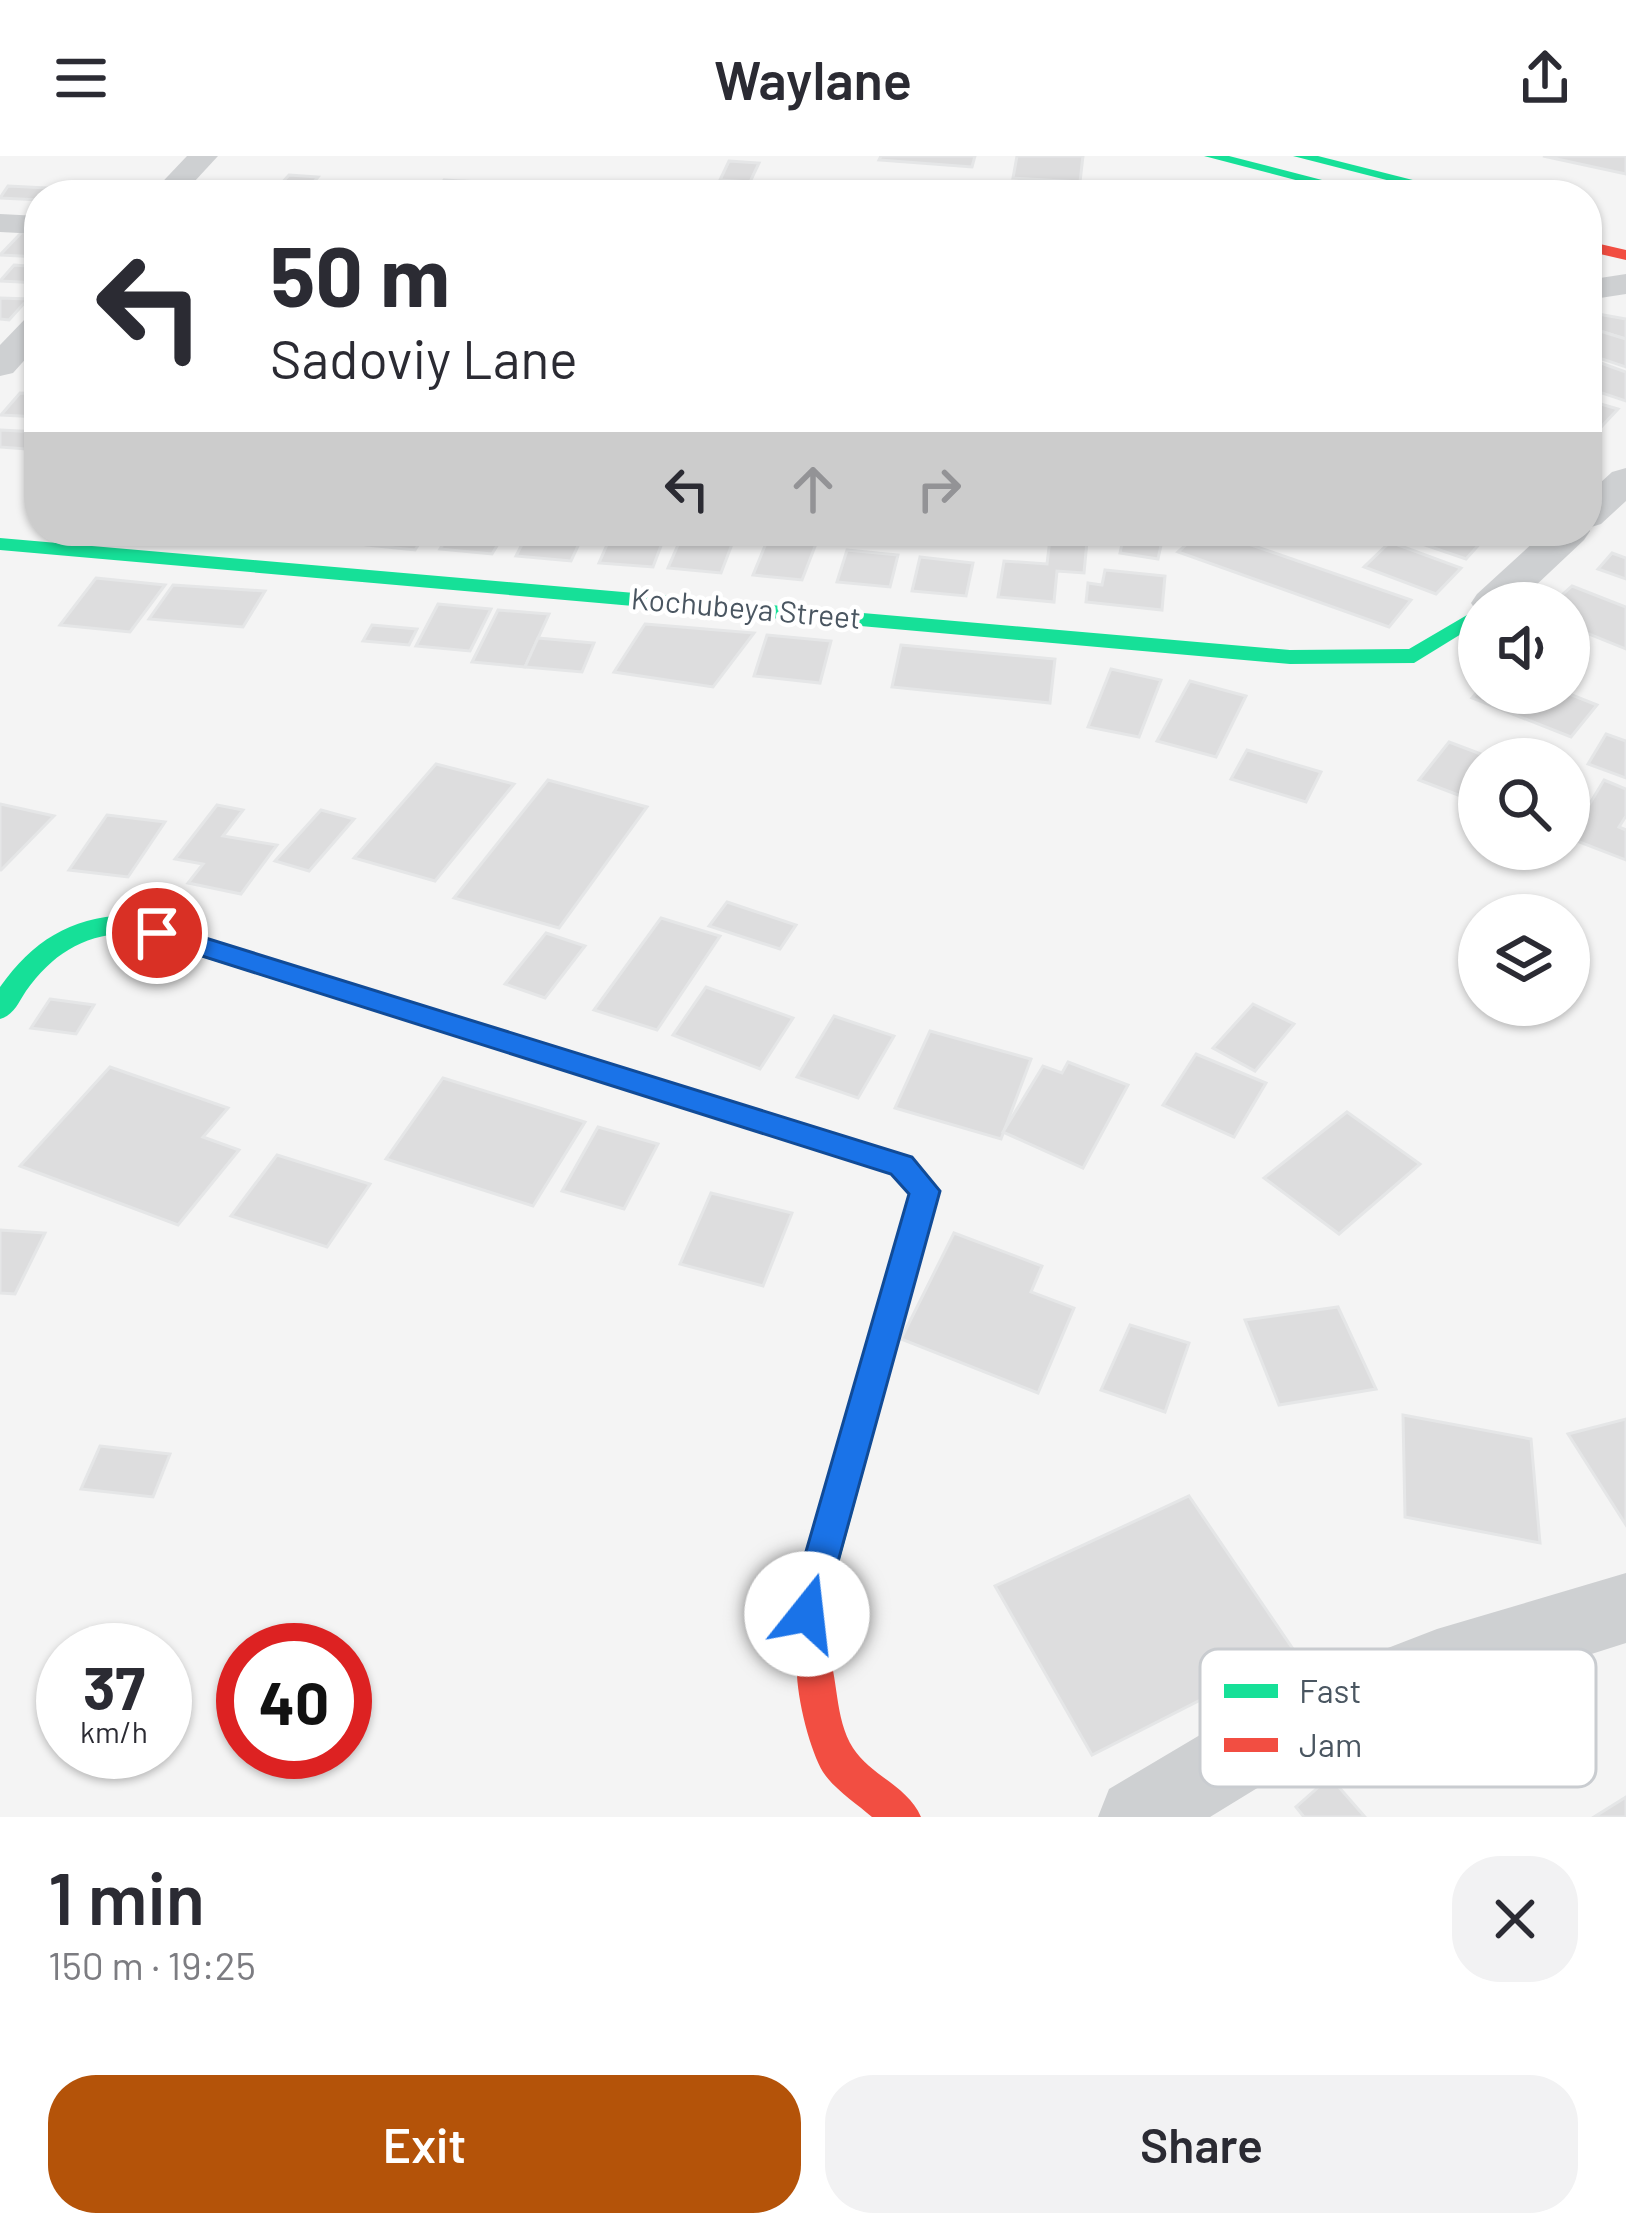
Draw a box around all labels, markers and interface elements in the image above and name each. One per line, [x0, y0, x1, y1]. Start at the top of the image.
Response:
icon: menu [48, 45, 114, 111]
icon: share [1512, 45, 1578, 111]
text: Waylane [714, 46, 912, 111]
text: 50 m [270, 223, 450, 324]
icon: left [72, 228, 228, 384]
text: Sadoviy Lane [270, 325, 578, 390]
icon: left [654, 456, 720, 522]
icon: ahead [780, 456, 846, 522]
icon: right [906, 456, 972, 522]
street label: Kochubeya Street [630, 579, 863, 635]
map controls [1458, 582, 1590, 1026]
button: sound [1458, 582, 1590, 714]
button: search [1458, 738, 1590, 870]
pin [106, 882, 208, 984]
button: layers [1458, 894, 1590, 1026]
icon: arrive [124, 900, 190, 966]
position arrow [744, 1551, 870, 1677]
speed limit sign: 40 [216, 1623, 372, 1779]
legend [1200, 1649, 1596, 1787]
text: 37 [83, 1650, 145, 1722]
text: Fast [1299, 1670, 1361, 1710]
text: km/h [80, 1713, 148, 1749]
text: Jam [1299, 1724, 1362, 1764]
text: 1 min [48, 1853, 205, 1939]
button: close [1452, 1856, 1578, 1982]
text: 150 m · 19:25 [48, 1941, 256, 1988]
button: Exit [48, 2075, 801, 2213]
button: Share [825, 2075, 1578, 2213]

